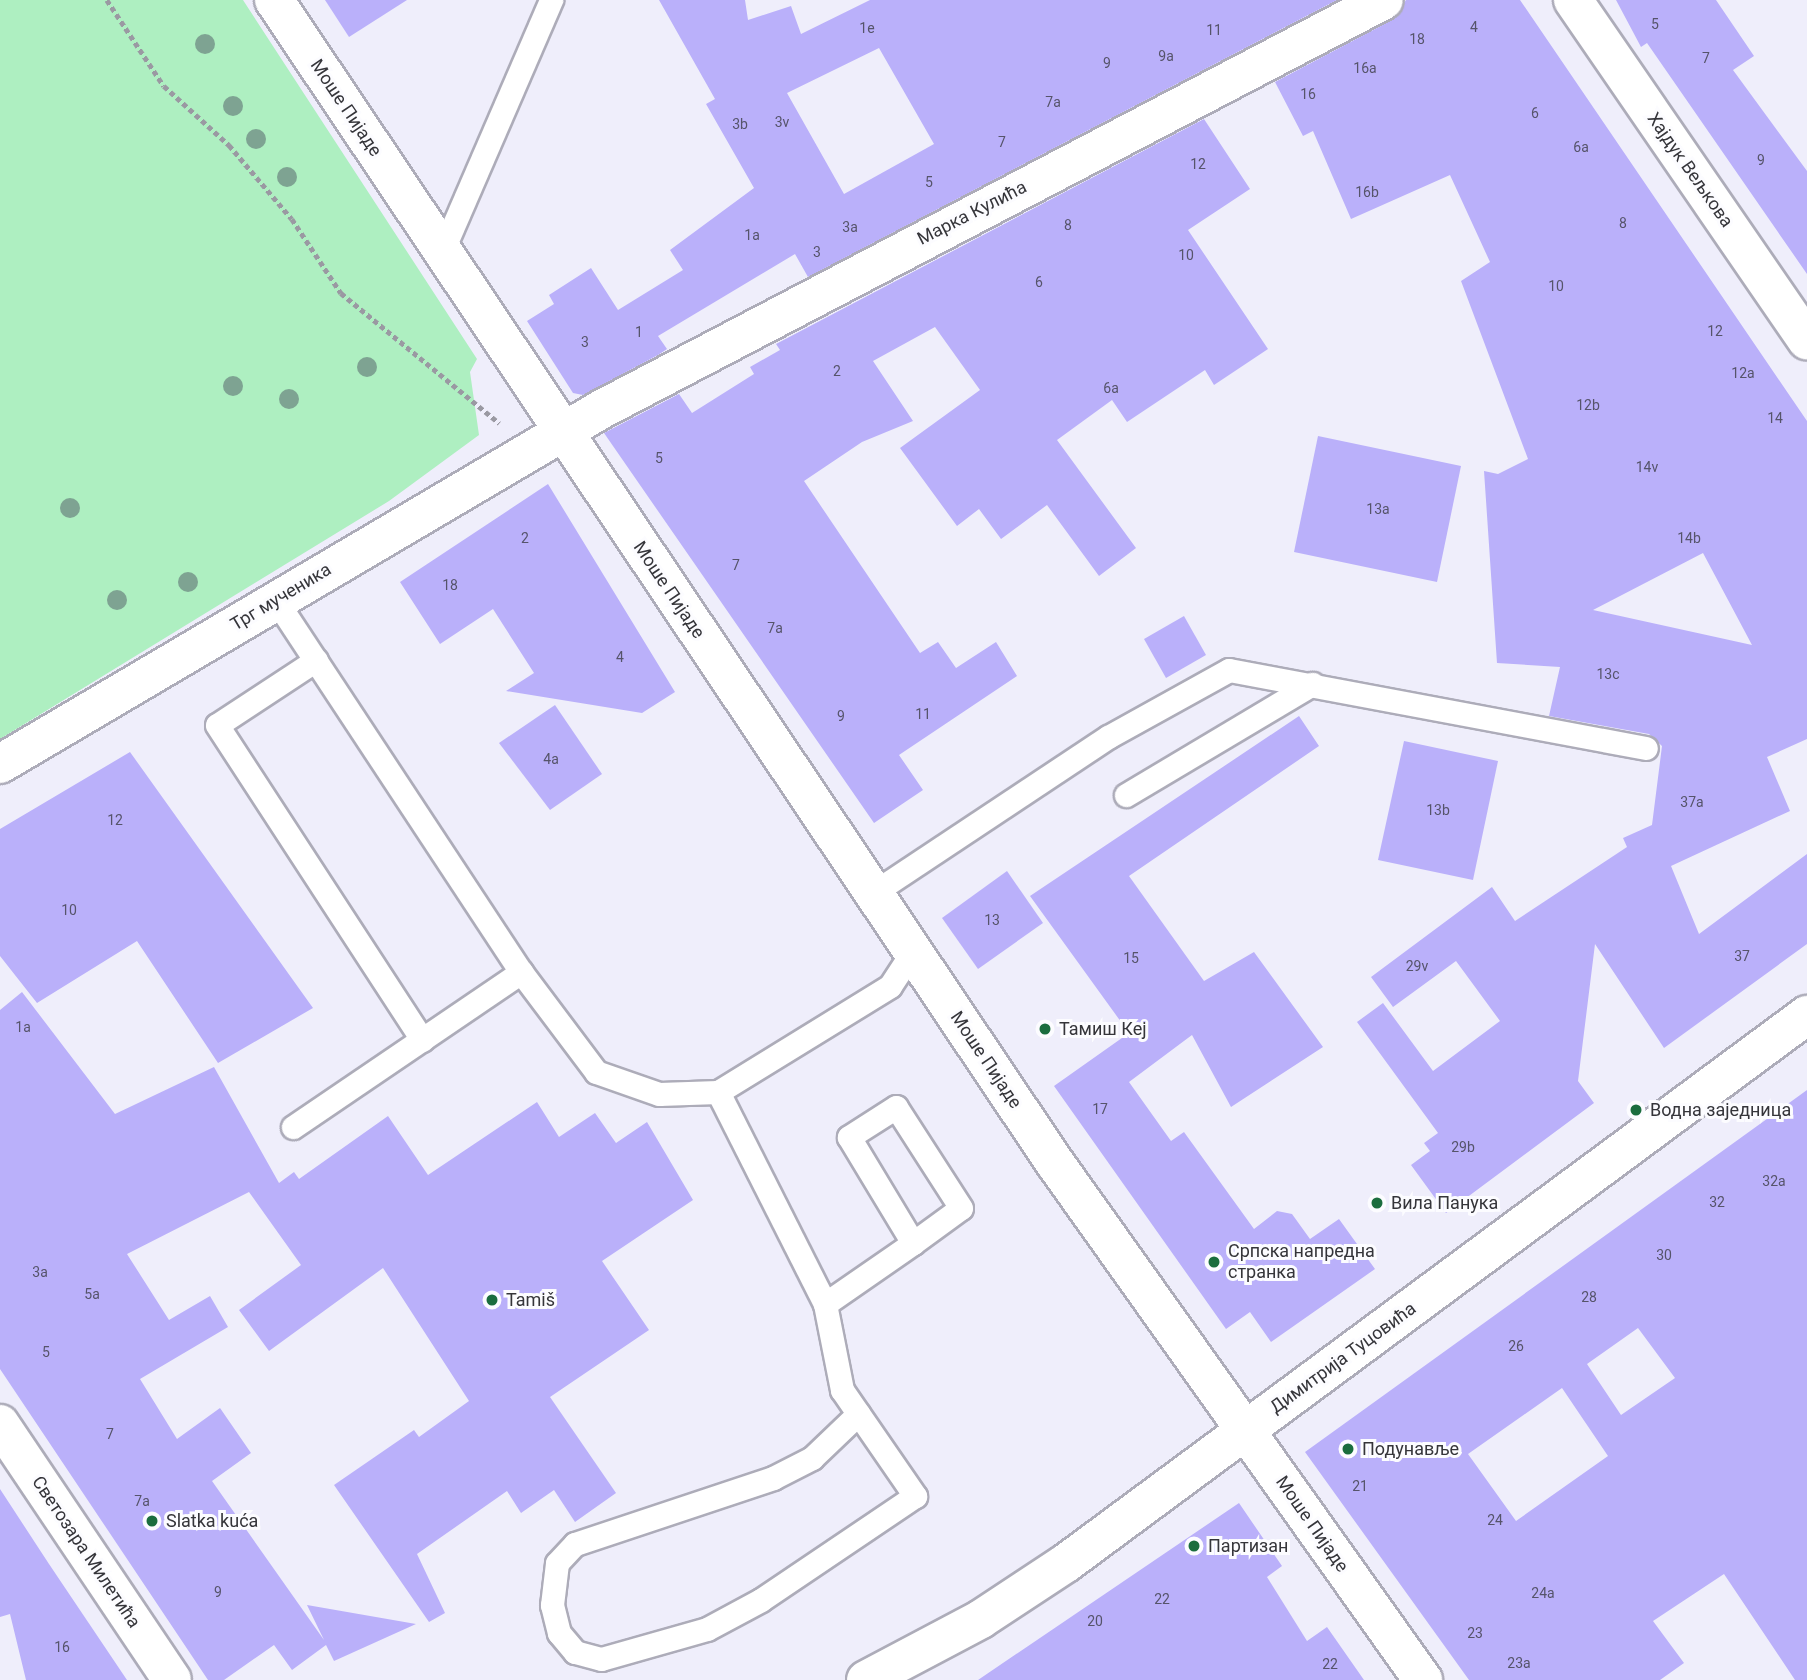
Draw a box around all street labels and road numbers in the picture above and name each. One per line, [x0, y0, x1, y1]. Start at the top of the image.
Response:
street label: Моше Пијаде [306, 55, 386, 161]
street label: Хајдук Вељкова [1642, 109, 1738, 231]
street label: Марка Кулића [914, 176, 1030, 250]
street label: Моше Пијаде [629, 537, 709, 643]
street label: Трг мученика [227, 559, 335, 635]
street label: Моше Пијаде [946, 1007, 1026, 1113]
street label: Димитрија Туцовића [1266, 1298, 1420, 1418]
street label: Светозара Милетића [27, 1472, 145, 1632]
street label: Моше Пијаде [1271, 1472, 1353, 1576]

